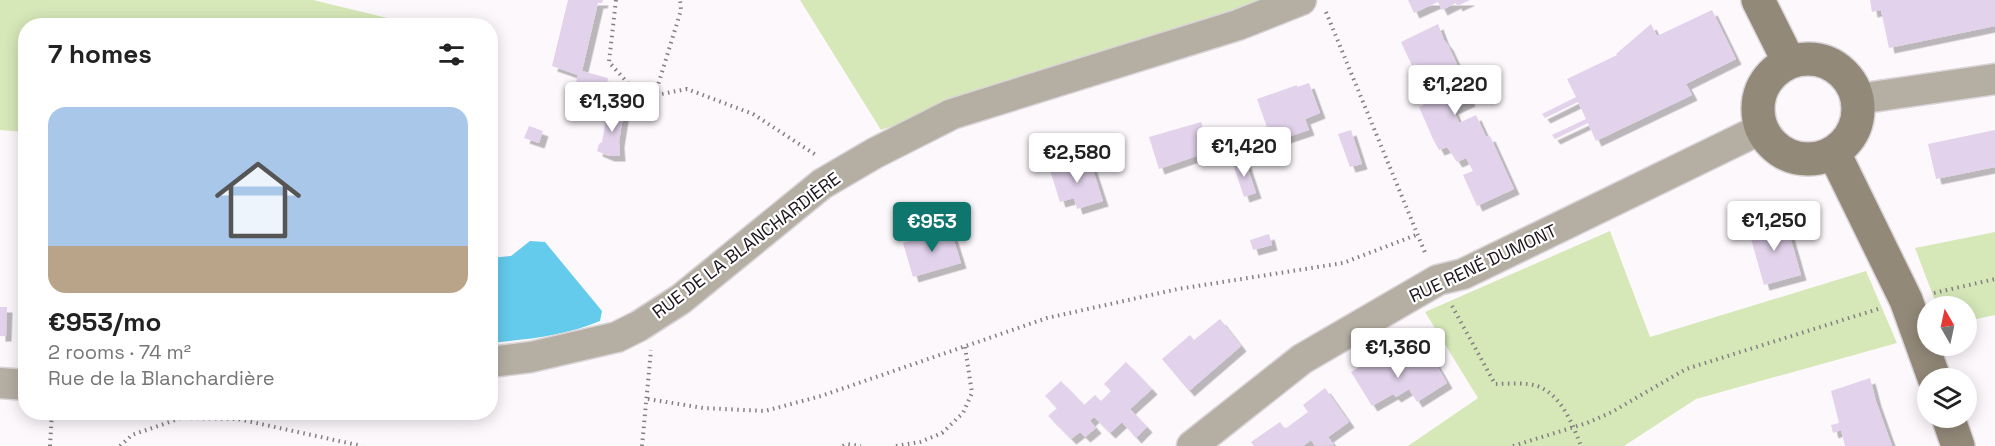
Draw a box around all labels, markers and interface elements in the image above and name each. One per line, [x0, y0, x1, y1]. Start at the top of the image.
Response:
text: 7 homes [48, 37, 152, 71]
icon: filters [435, 38, 468, 71]
pin: €1,220 [1406, 65, 1504, 116]
text: €1,220 [1422, 71, 1488, 97]
pin: €1,390 [563, 82, 661, 133]
text: €1,390 [579, 88, 645, 114]
pin: €1,420 [1195, 127, 1293, 178]
pin: €2,580 [1028, 133, 1126, 184]
text: €1,420 [1211, 133, 1277, 159]
text: €2,580 [1043, 139, 1111, 165]
icon: home [204, 146, 312, 254]
street label: RUE DE LA BLANCHARDIÈRE [647, 167, 845, 323]
pin: €1,250 [1725, 201, 1823, 252]
pin: €953 [896, 202, 968, 253]
text: €1,250 [1741, 207, 1807, 233]
text: €953 [907, 208, 957, 234]
street label: RUE RENÉ DUMONT [1405, 219, 1561, 307]
north arrow [1917, 296, 1977, 356]
map controls [1917, 296, 1977, 428]
text: €953/mo [48, 305, 161, 339]
pin: €1,360 [1349, 328, 1447, 379]
text: €1,360 [1365, 334, 1431, 360]
text: 2 rooms · 74 m² [48, 339, 191, 365]
text: Rue de la Blanchardière [48, 365, 275, 391]
button: layers [1917, 368, 1977, 428]

